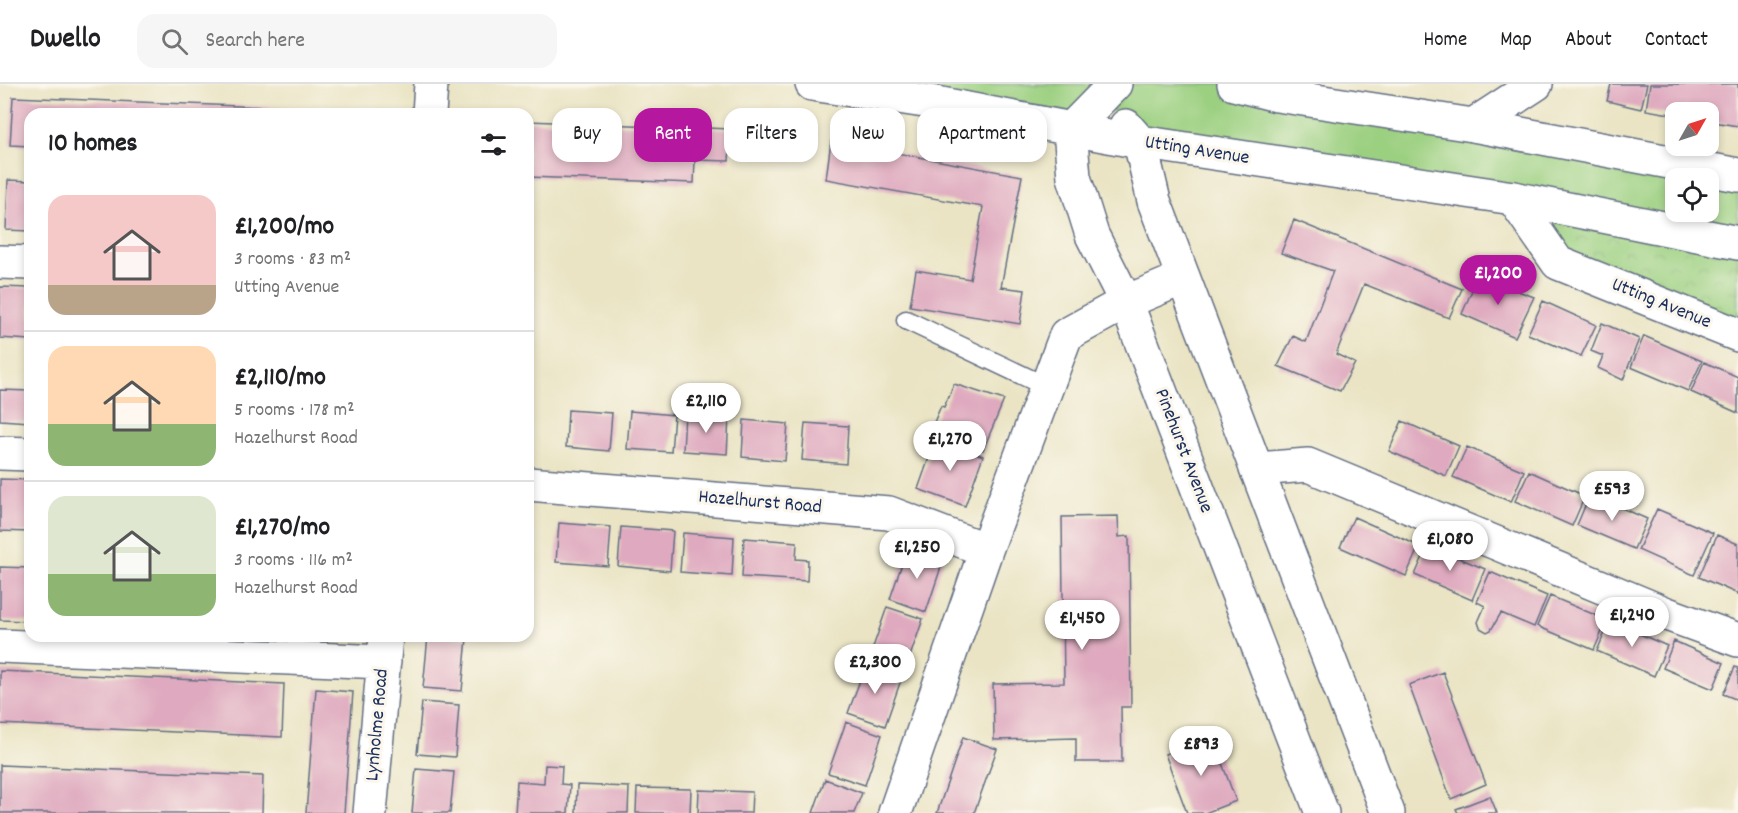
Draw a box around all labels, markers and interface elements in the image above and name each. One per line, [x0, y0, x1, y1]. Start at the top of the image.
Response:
search box [137, 14, 557, 68]
text: Dwello [30, 21, 101, 61]
icon: search [158, 25, 191, 58]
text: Search here [206, 26, 305, 57]
text: Home [1423, 26, 1467, 56]
text: Map [1500, 26, 1532, 56]
text: About [1565, 26, 1612, 56]
text: Contact [1645, 26, 1708, 56]
north arrow [1665, 102, 1719, 156]
map controls [1665, 102, 1719, 222]
chip: Buy [552, 108, 622, 162]
chip: Rent [634, 108, 712, 162]
chip: Filters [724, 108, 818, 162]
chip: New [830, 108, 905, 162]
chip: Apartment [917, 108, 1047, 162]
text: 10 homes [48, 126, 138, 163]
icon: filters [477, 128, 510, 161]
street label: Utting Avenue [1143, 129, 1251, 173]
button: locate [1665, 168, 1719, 222]
text: £1,200/mo [234, 209, 334, 246]
icon: home [96, 219, 168, 291]
text: 3 rooms · 83 m² [234, 246, 351, 274]
pin: £1,200 [1449, 255, 1547, 306]
text: £1,200 [1474, 260, 1522, 288]
street label: Utting Avenue [1607, 271, 1715, 337]
text: Utting Avenue [234, 274, 339, 302]
text: £2,110/mo [234, 360, 326, 397]
icon: home [96, 370, 168, 442]
pin: £2,110 [657, 383, 755, 434]
street label: Pinehurst Avenue [1146, 385, 1220, 517]
text: £2,110 [685, 388, 727, 416]
text: 5 rooms · 178 m² [234, 397, 355, 425]
pin: £1,270 [901, 421, 999, 472]
text: Hazelhurst Road [234, 425, 358, 453]
text: £1,270 [927, 426, 973, 454]
pin: £593 [1576, 471, 1648, 522]
text: £593 [1593, 476, 1631, 504]
street label: Hazelhurst Road [697, 484, 823, 522]
text: £1,270/mo [234, 510, 330, 547]
icon: home [96, 520, 168, 592]
pin: £1,080 [1401, 521, 1499, 572]
text: £1,080 [1426, 526, 1474, 554]
pin: £1,250 [868, 529, 966, 580]
text: £1,250 [893, 534, 941, 562]
text: 3 rooms · 116 m² [234, 547, 353, 575]
text: Hazelhurst Road [234, 575, 358, 603]
pin: £1,240 [1583, 597, 1681, 648]
pin: £1,450 [1033, 600, 1131, 651]
text: £1,240 [1609, 602, 1655, 630]
text: £1,450 [1059, 605, 1105, 633]
pin: £2,300 [826, 644, 924, 695]
text: £2,300 [848, 649, 902, 677]
street label: Lynholme Road [359, 668, 397, 782]
pin: £893 [1165, 726, 1237, 777]
text: £893 [1183, 731, 1219, 759]

